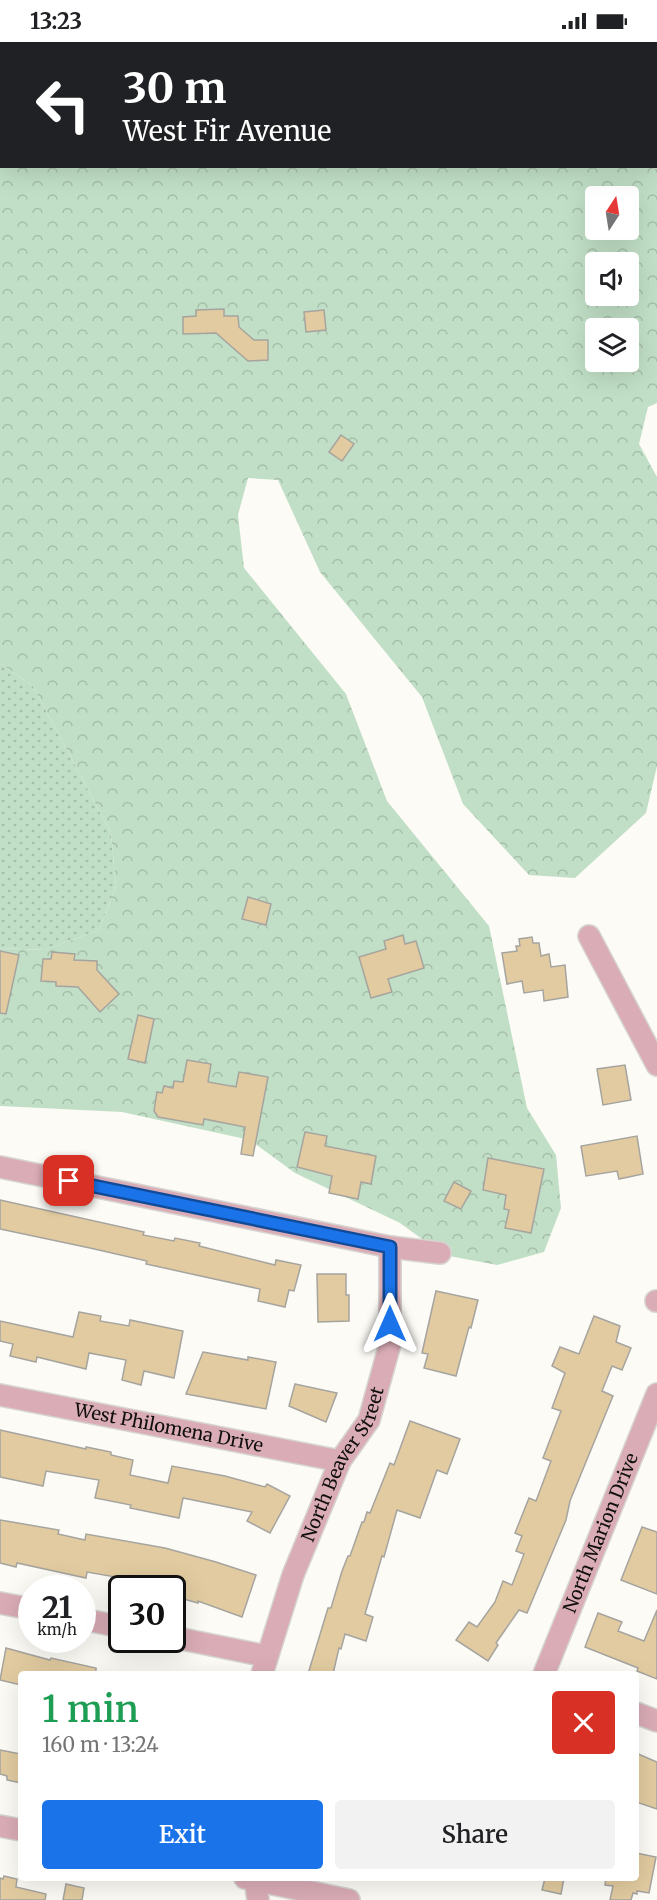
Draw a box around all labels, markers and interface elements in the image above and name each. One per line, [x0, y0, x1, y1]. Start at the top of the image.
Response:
text: 13:23 [30, 7, 82, 35]
text: 30 m [123, 62, 227, 114]
icon: left [24, 66, 102, 144]
text: West Fir Avenue [123, 114, 331, 148]
north arrow [585, 186, 639, 240]
map controls [585, 186, 639, 372]
button: sound [585, 252, 639, 306]
button: layers [585, 318, 639, 372]
pin [43, 1155, 94, 1206]
icon: arrive [52, 1164, 85, 1197]
position arrow [358, 1292, 422, 1356]
street label: North Beaver Street [296, 1384, 389, 1545]
street label: West Philomena Drive [72, 1398, 265, 1457]
street label: North Marion Drive [558, 1450, 643, 1616]
speed limit sign: 30 [108, 1575, 186, 1653]
text: 21 [42, 1588, 72, 1626]
text: km/h [37, 1620, 77, 1639]
text: 1 min [42, 1687, 139, 1732]
button: close [552, 1691, 615, 1754]
text: 160 m · 13:24 [42, 1732, 159, 1757]
button: Exit [42, 1800, 323, 1869]
button: Share [335, 1800, 615, 1869]

